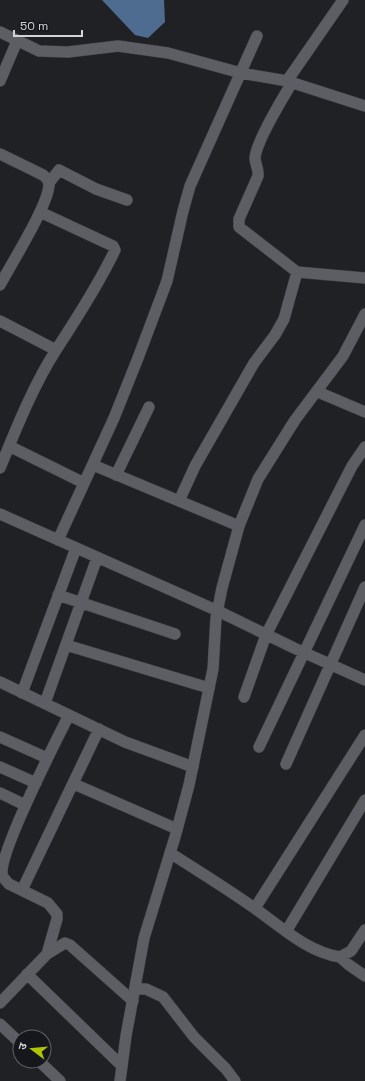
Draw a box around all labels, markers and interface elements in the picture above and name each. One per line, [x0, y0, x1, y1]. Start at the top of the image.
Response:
scale bar [14, 12, 82, 38]
text: 50 m [20, 18, 48, 34]
north arrow [12, 1029, 52, 1069]
text: उ [15, 1041, 30, 1051]

